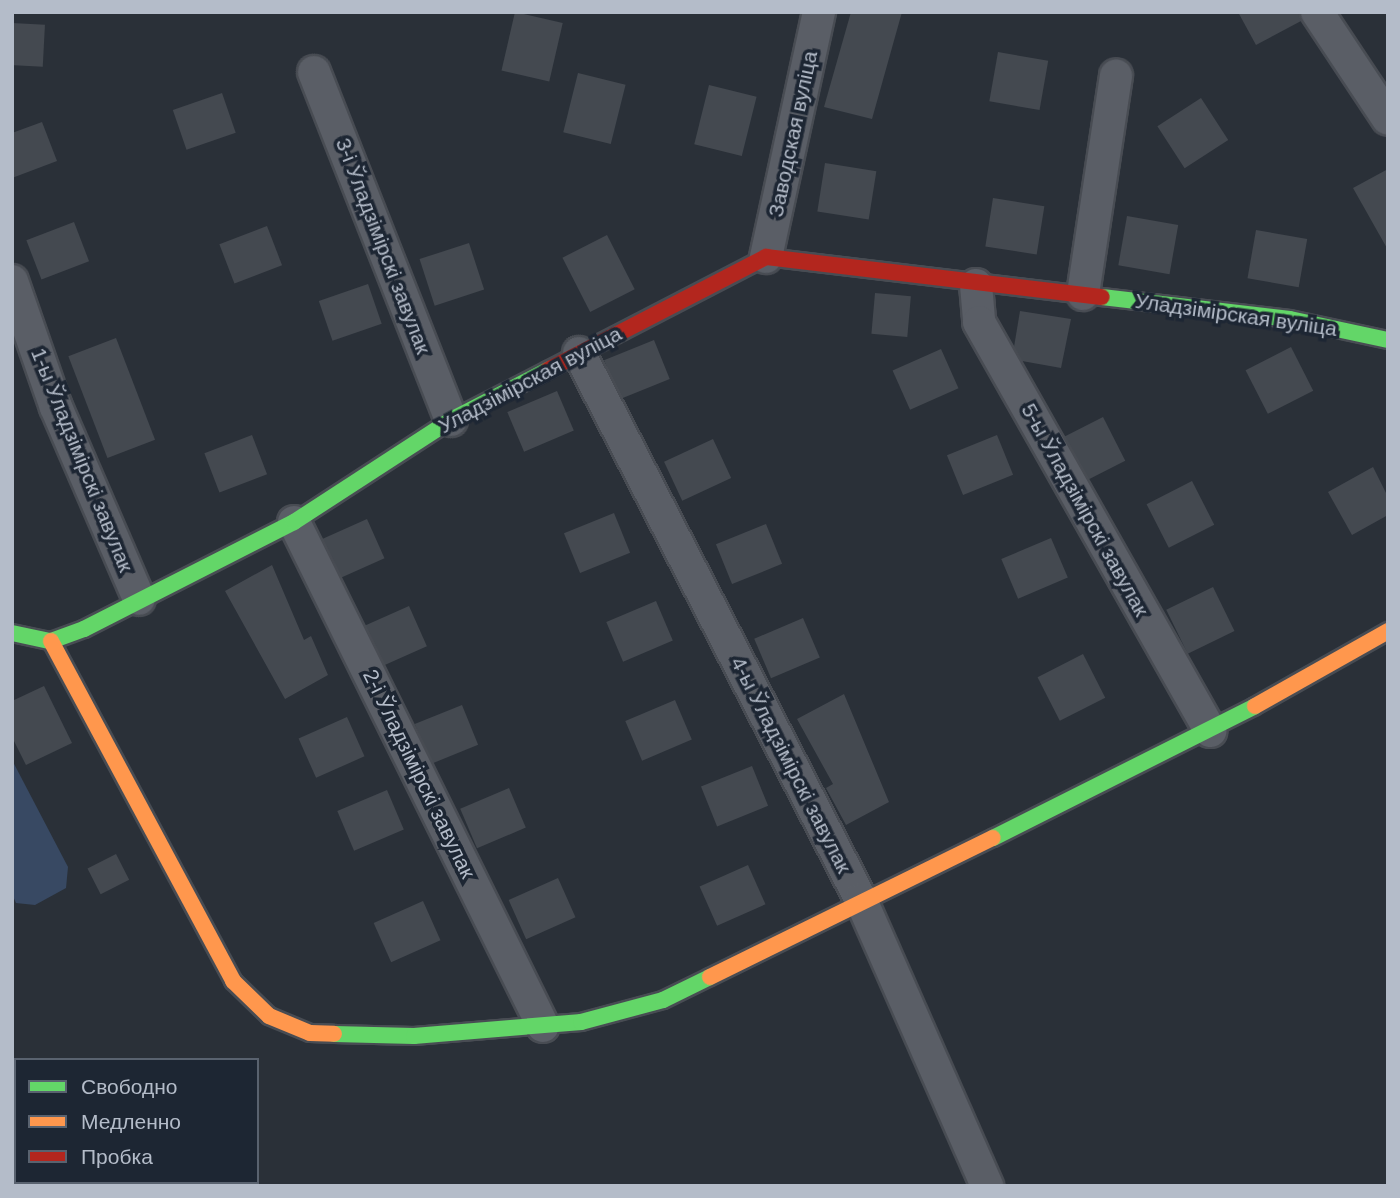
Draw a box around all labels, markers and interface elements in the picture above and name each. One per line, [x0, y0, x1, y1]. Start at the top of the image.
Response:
street label: Заводская вуліца [763, 49, 823, 219]
street label: 3-і Ўладзімірскі завулак [330, 135, 436, 357]
street label: Уладзімірская вуліца [1133, 288, 1339, 342]
street label: Уладзімірская вуліца [434, 321, 626, 439]
street label: 1-ы Ўладзімірскі завулак [25, 344, 139, 576]
street label: 5-ы Ўладзімірскі завулак [1016, 399, 1154, 621]
street label: 4-ы Ўладзімірскі завулак [725, 653, 857, 877]
street label: 2-і Ўладзімірскі завулак [357, 666, 481, 882]
legend [14, 1058, 259, 1184]
text: Свободно [81, 1075, 178, 1098]
text: Медленно [81, 1110, 181, 1133]
text: Пробка [81, 1145, 153, 1168]

